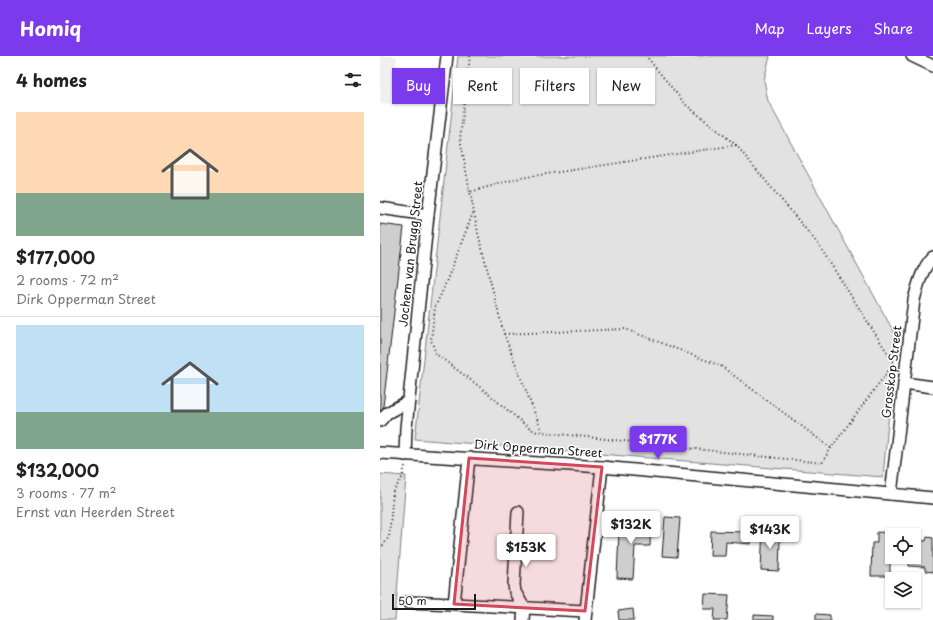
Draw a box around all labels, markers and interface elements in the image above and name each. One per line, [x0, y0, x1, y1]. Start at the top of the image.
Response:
text: Homiq [20, 14, 81, 42]
text: Map [755, 18, 785, 39]
text: Layers [807, 18, 852, 39]
text: Share [874, 18, 913, 39]
text: 4 homes [16, 67, 87, 93]
chip: Buy [392, 68, 445, 104]
chip: Rent [453, 68, 512, 104]
chip: Filters [520, 68, 589, 104]
chip: New [597, 68, 655, 104]
icon: filters [342, 69, 364, 91]
icon: home [154, 138, 226, 210]
street label: Jochem van Brugg Street [393, 180, 427, 328]
text: $177,000 [16, 244, 95, 270]
text: 2 rooms · 72 m² [16, 270, 119, 289]
text: Dirk Opperman Street [16, 289, 156, 308]
street label: Grosskop Street [876, 324, 906, 419]
icon: home [154, 351, 226, 423]
pin: $177K [630, 426, 686, 460]
text: $177K [639, 429, 677, 448]
street label: Dirk Opperman Street [473, 435, 604, 462]
text: $132,000 [16, 457, 99, 483]
text: 3 rooms · 77 m² [16, 483, 117, 502]
text: Ernst van Heerden Street [16, 502, 175, 521]
pin: $132K [603, 511, 659, 545]
text: $132K [610, 514, 652, 533]
pin: $143K [742, 516, 798, 550]
text: $143K [749, 519, 791, 538]
map controls [885, 528, 921, 608]
button: locate [885, 528, 921, 564]
pin: $153K [498, 534, 554, 568]
text: $153K [506, 537, 546, 556]
button: layers [885, 572, 921, 608]
scale bar [392, 592, 476, 611]
text: 50 m [398, 592, 427, 609]

